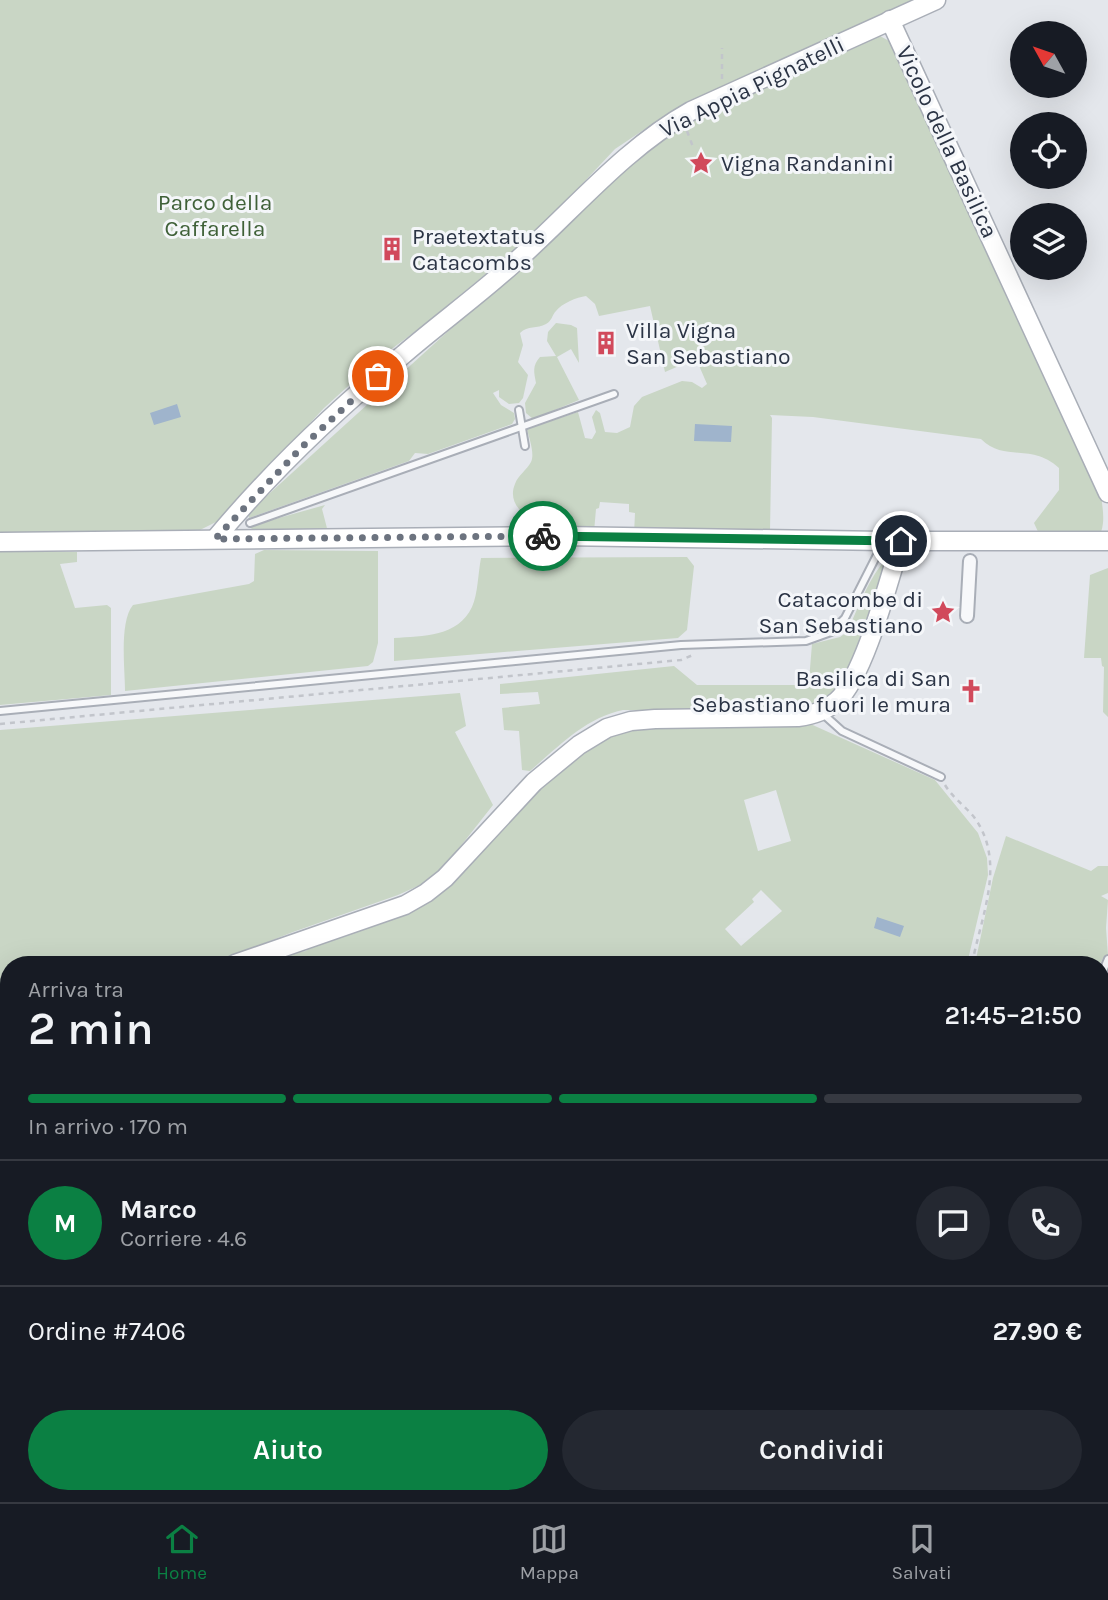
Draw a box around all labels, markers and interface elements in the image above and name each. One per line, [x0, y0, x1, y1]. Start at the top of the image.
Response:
north arrow [1010, 21, 1087, 98]
map controls [1010, 21, 1087, 280]
street label: Via Appia Pignatelli [655, 31, 849, 143]
street label: Vicolo della Basilica [891, 42, 1003, 242]
button: locate [1010, 112, 1087, 189]
place icon: Vigna Randanini [687, 149, 715, 177]
place label: Vigna Randanini [721, 150, 894, 177]
park label: Parco della Caffarella [158, 189, 272, 242]
button: layers [1010, 203, 1087, 280]
place label: Praetextatus Catacombs [412, 223, 546, 276]
building icon: Praetextatus Catacombs [378, 235, 406, 263]
place label: Villa Vigna San Sebastiano [626, 317, 791, 370]
building icon: Villa Vigna San Sebastiano [592, 329, 620, 357]
pin [348, 346, 408, 406]
icon: bag [359, 357, 397, 395]
courier [508, 501, 578, 571]
pin [871, 511, 931, 571]
icon: bike [524, 517, 562, 555]
icon: home [882, 522, 920, 560]
place label: Catacombe di San Sebastiano [758, 586, 923, 639]
place icon: Catacombe di San Sebastiano [929, 598, 957, 626]
place label: Basilica di San Sebastiano fuori le mura [692, 665, 951, 718]
church icon: Basilica di San Sebastiano fuori le mura [957, 677, 985, 705]
text: Arriva tra [28, 976, 124, 1003]
text: 21:45–21:50 [945, 1000, 1082, 1031]
text: 2 min [28, 1002, 154, 1056]
text: In arrivo · 170 m [28, 1113, 188, 1140]
button: chat [916, 1186, 990, 1260]
button: phone [1008, 1186, 1082, 1260]
text: Marco [120, 1194, 197, 1225]
text: M [54, 1208, 76, 1239]
text: Corriere · 4.6 [120, 1225, 247, 1252]
text: Ordine #7406 [28, 1316, 186, 1347]
text: 27.90 € [992, 1316, 1082, 1347]
button: Aiuto [28, 1410, 548, 1490]
button: Condividi [562, 1410, 1082, 1490]
tab: Home [156, 1520, 207, 1584]
tab: Mappa [520, 1520, 579, 1584]
tab: Salvati [892, 1520, 952, 1584]

